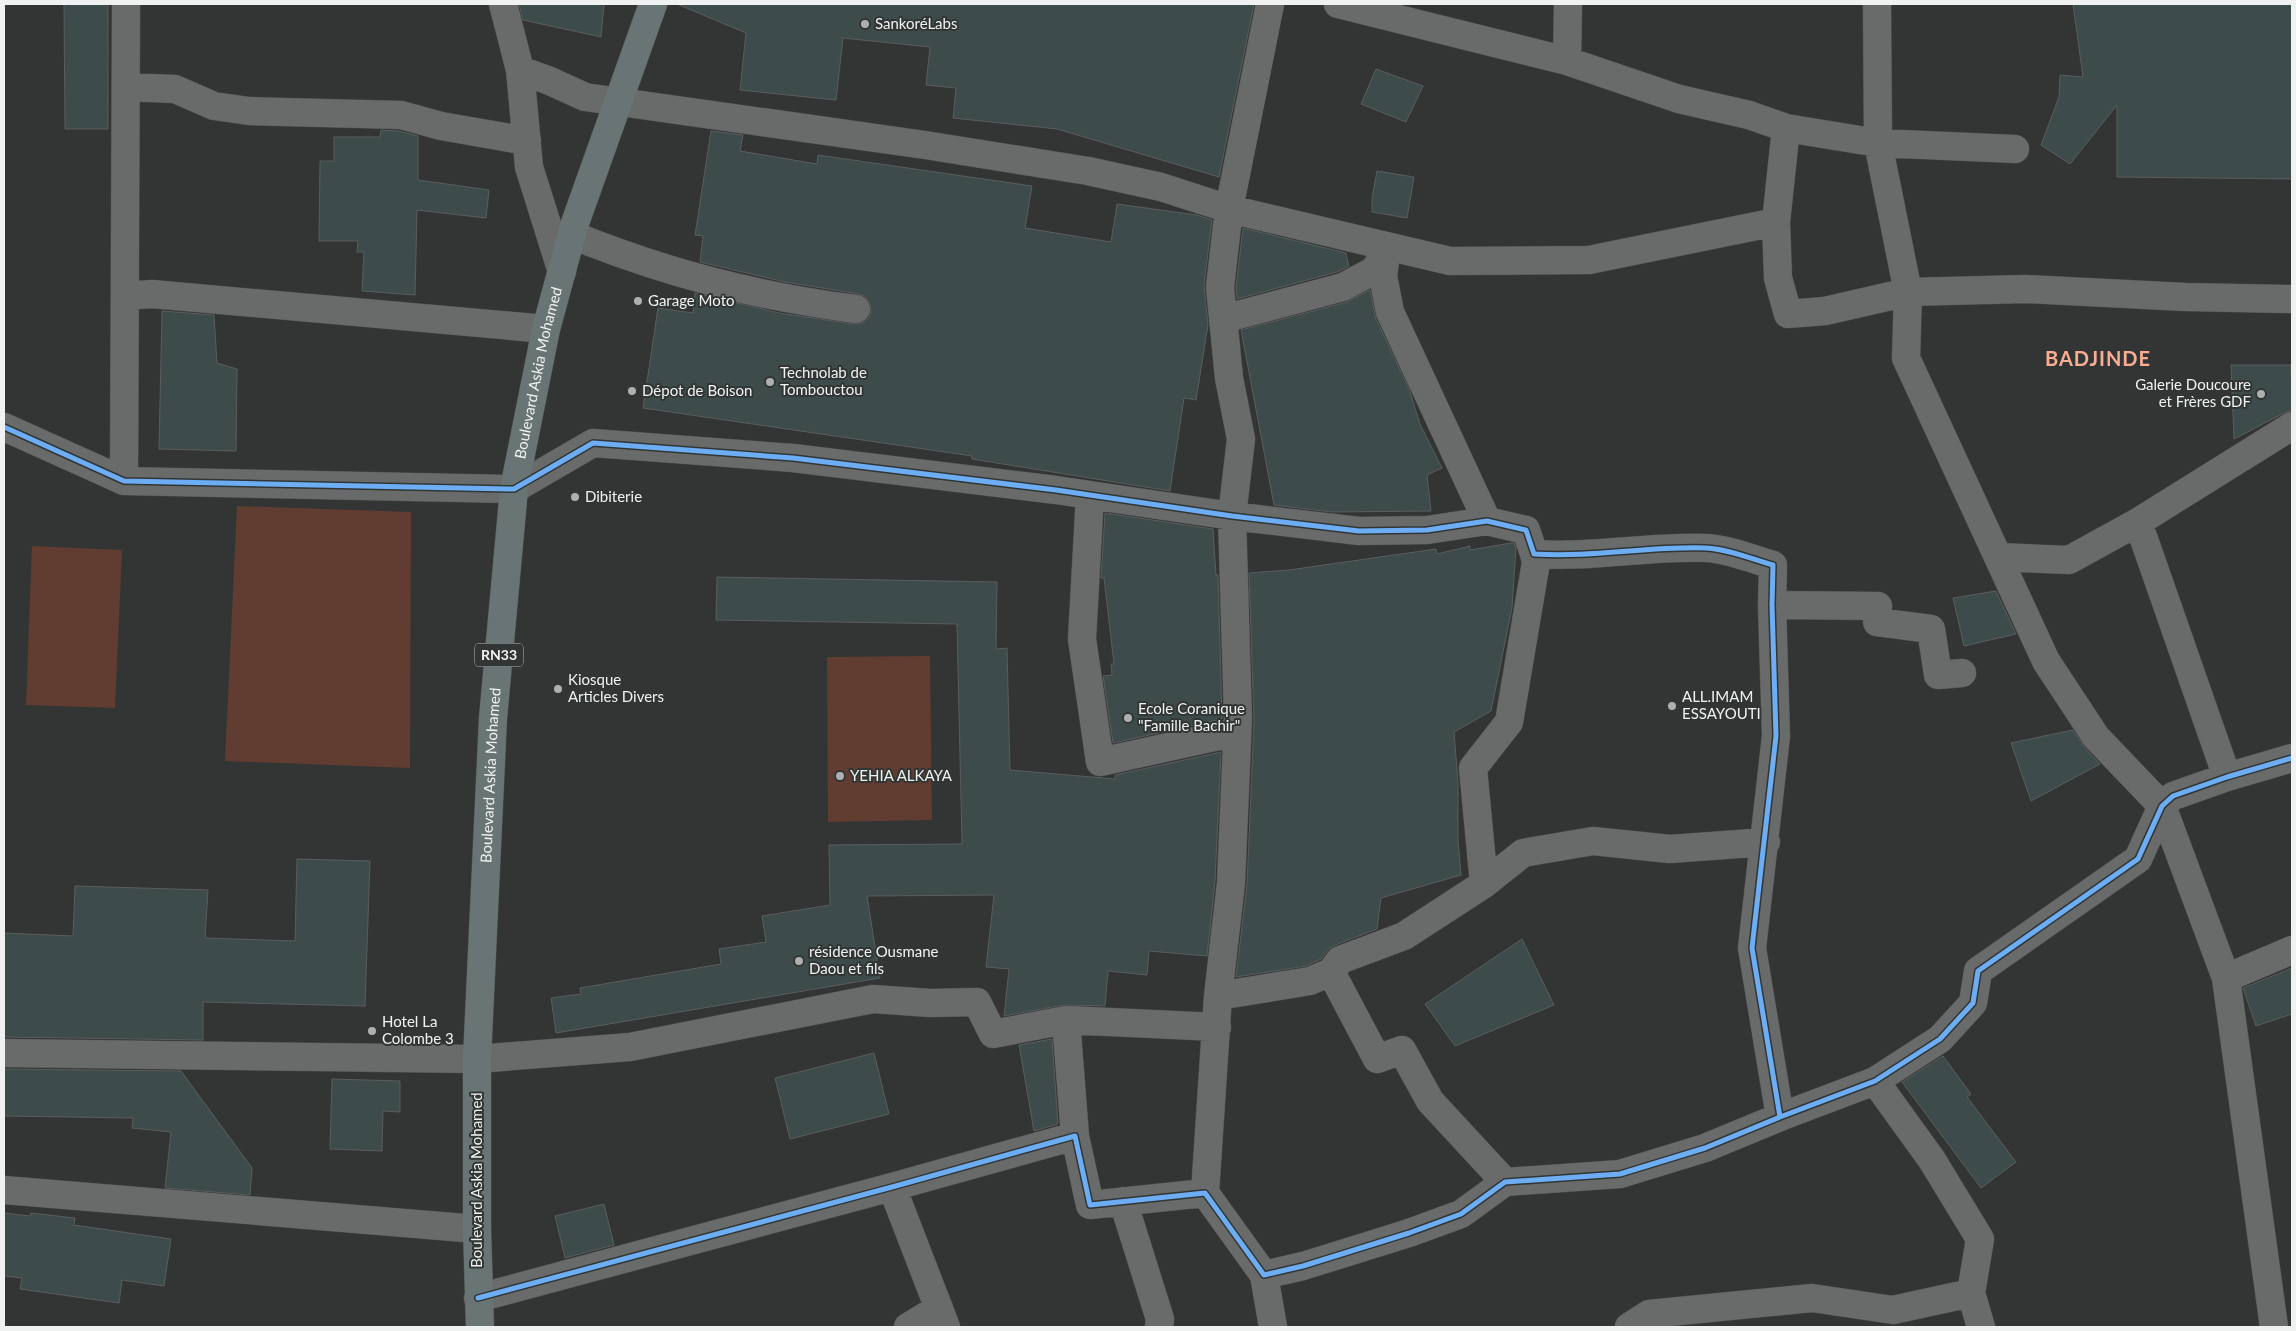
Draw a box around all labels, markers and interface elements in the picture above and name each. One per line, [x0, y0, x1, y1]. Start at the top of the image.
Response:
place label: SankoréLabs [875, 14, 957, 32]
marker: SankoréLabs [859, 18, 871, 30]
street label: Boulevard Askia Mohamed [510, 285, 565, 460]
place label: Garage Moto [648, 291, 735, 309]
marker: Garage Moto [632, 295, 644, 307]
district label: BADJINDE [2045, 346, 2151, 370]
place label: Technolab de Tombouctou [780, 363, 867, 398]
place label: Galerie Doucoure et Frères GDF [2135, 375, 2251, 410]
marker: Technolab de Tombouctou [764, 376, 776, 388]
place label: Dépot de Boison [642, 381, 752, 399]
marker: Dépot de Boison [626, 385, 638, 397]
marker: Galerie Doucoure et Frères GDF [2255, 388, 2267, 400]
place label: Dibiterie [585, 487, 642, 505]
marker: Dibiterie [569, 491, 581, 503]
road number: RN33 [475, 644, 523, 666]
place label: Kiosque Articles Divers [568, 670, 664, 705]
marker: Kiosque Articles Divers [552, 683, 564, 695]
street label: Boulevard Askia Mohamed [476, 687, 504, 863]
place label: ALL.IMAM ESSAYOUTI [1682, 687, 1761, 722]
place label: Ecole Coranique "Famille Bachir" [1138, 699, 1245, 734]
marker: ALL.IMAM ESSAYOUTI [1666, 700, 1678, 712]
marker: Ecole Coranique "Famille Bachir" [1122, 712, 1134, 724]
place label: YEHIA ALKAYA [850, 766, 953, 784]
marker: YEHIA ALKAYA [834, 770, 846, 782]
place label: résidence Ousmane Daou et fils [809, 942, 939, 977]
marker: résidence Ousmane Daou et fils [793, 955, 805, 967]
place label: Hotel La Colombe 3 [382, 1012, 454, 1047]
marker: Hotel La Colombe 3 [366, 1025, 378, 1037]
street label: Boulevard Askia Mohamed [467, 1092, 485, 1268]

